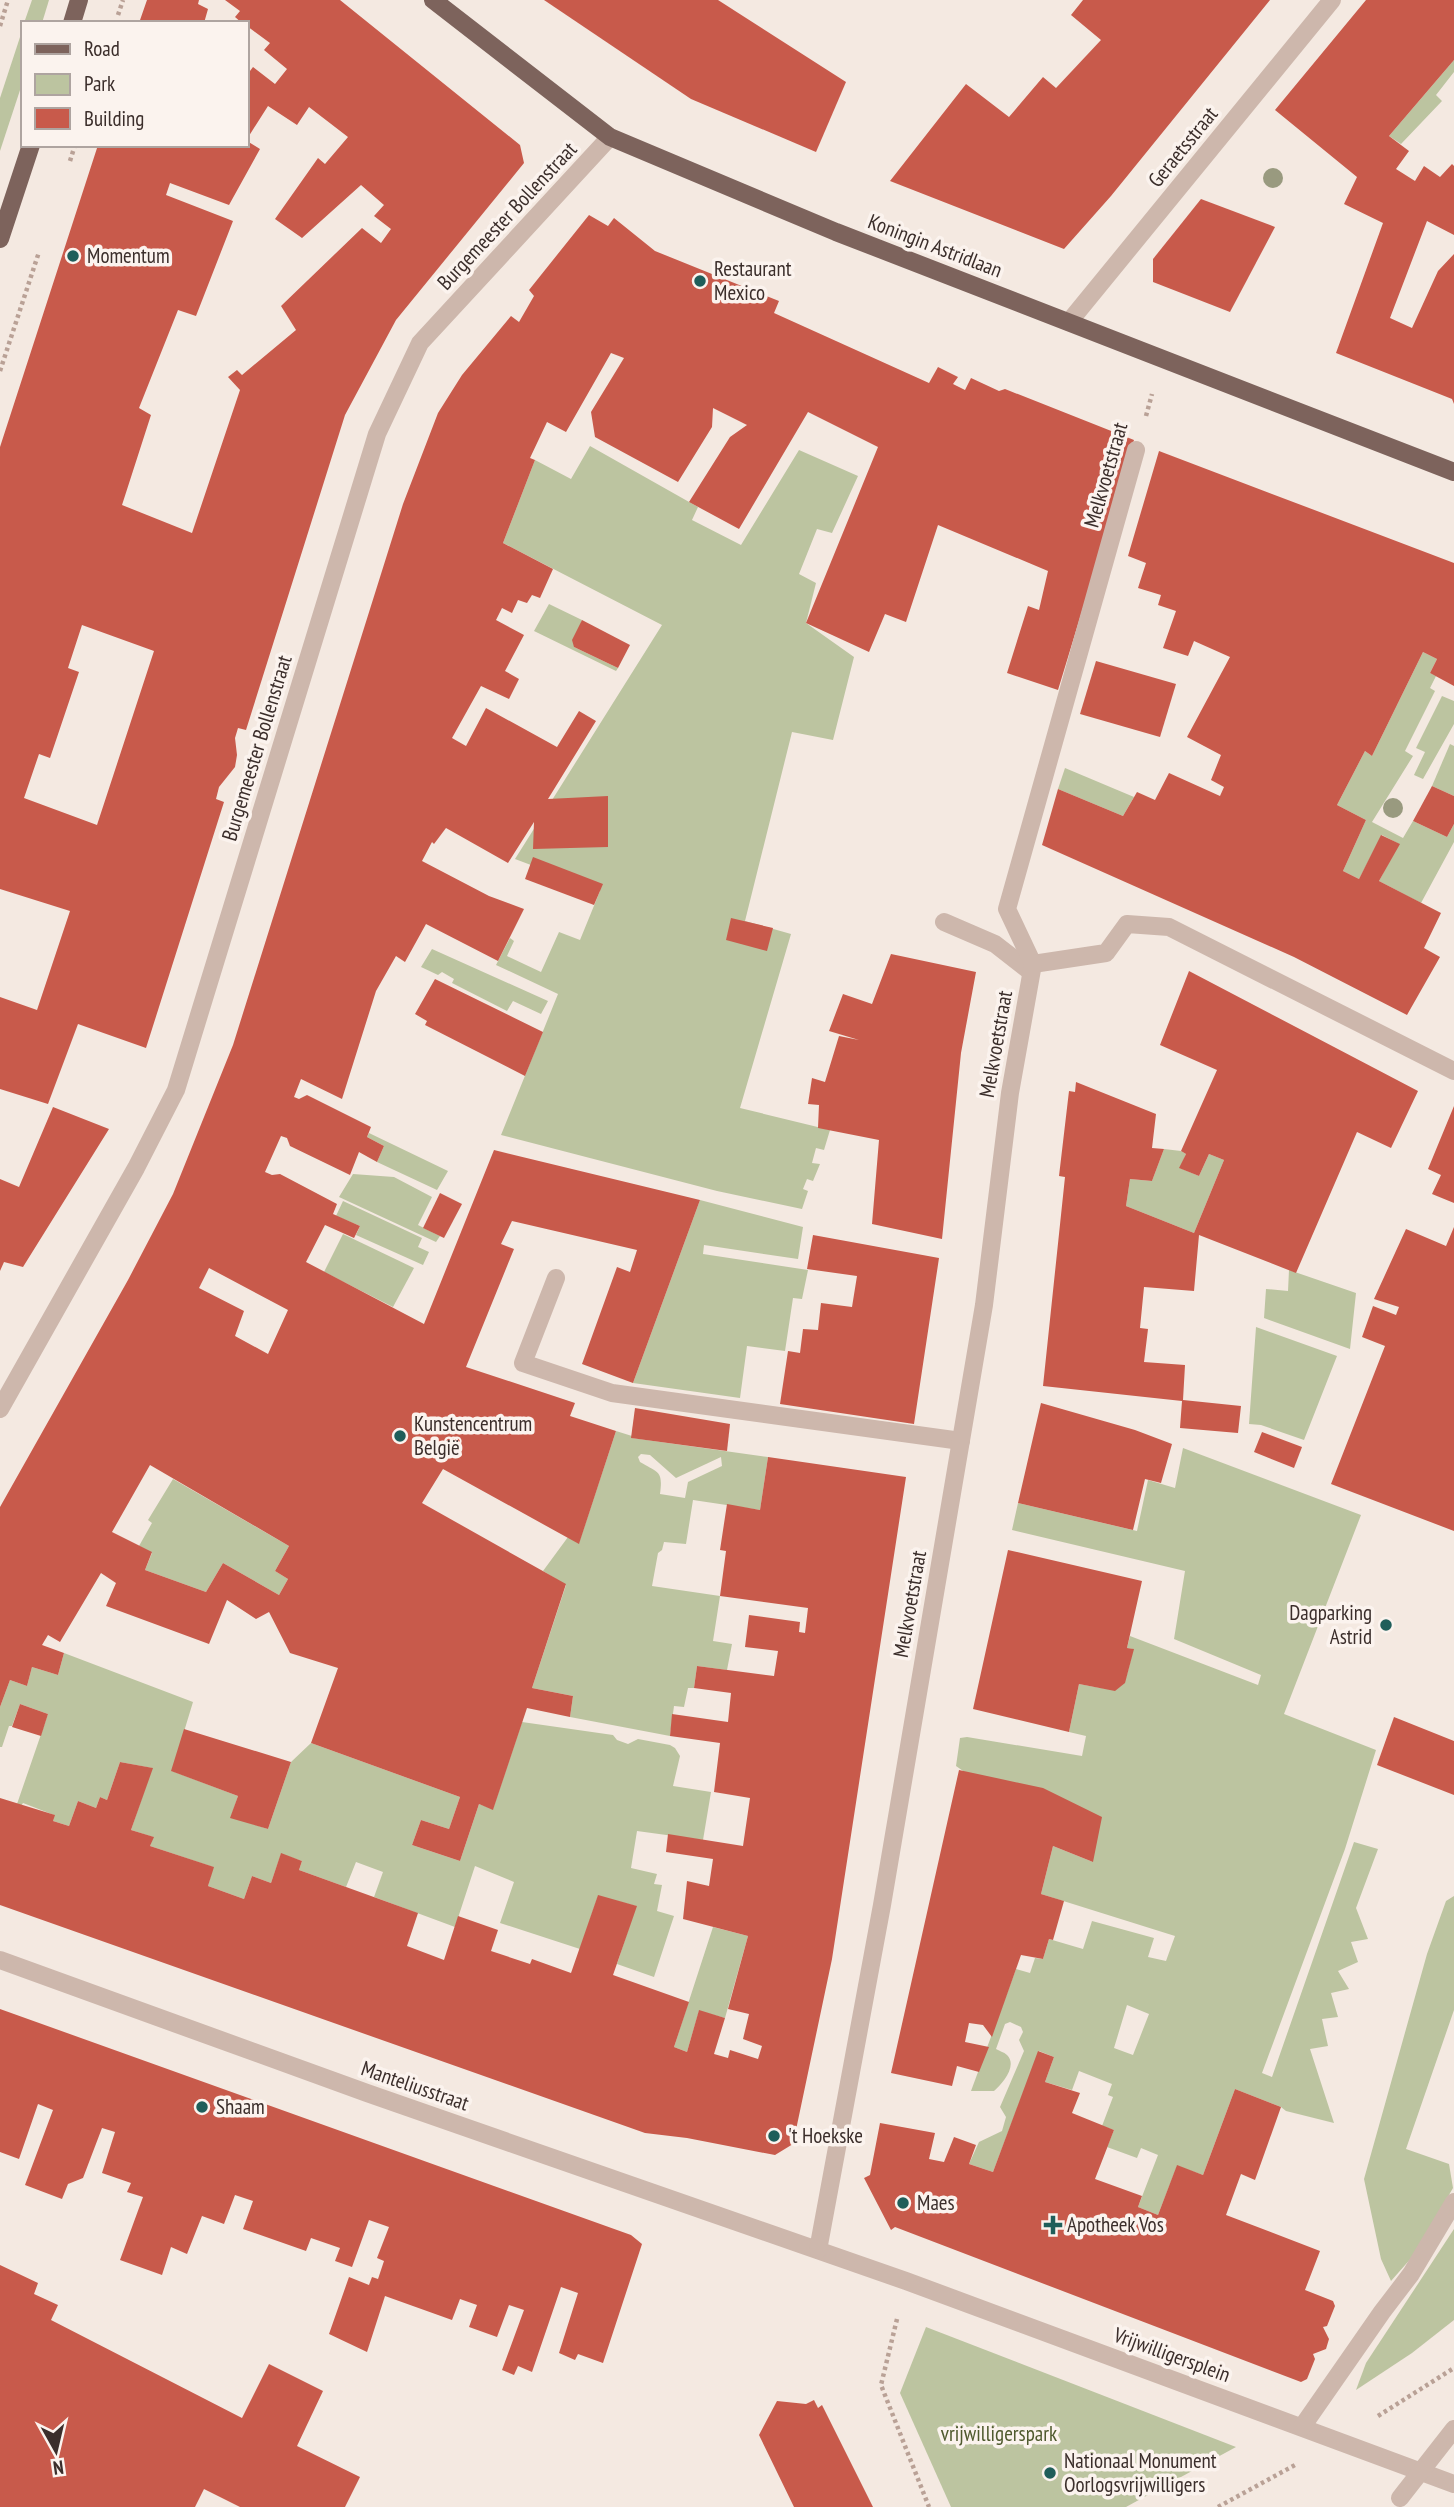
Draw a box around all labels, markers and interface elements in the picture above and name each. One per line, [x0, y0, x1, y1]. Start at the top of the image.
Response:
legend [21, 21, 248, 147]
text: Road [84, 35, 120, 62]
text: Park [84, 70, 115, 97]
street label: Geraetsstraat [1142, 101, 1223, 192]
text: Building [84, 105, 144, 132]
street label: Burgemeester Bollenstraat [431, 136, 582, 295]
street label: Koningin Astridlaan [864, 208, 1006, 283]
place label: Momentum [87, 242, 170, 269]
marker: Momentum [65, 248, 81, 264]
place label: Restaurant Mexico [714, 255, 792, 306]
marker: Restaurant Mexico [692, 273, 708, 289]
street label: Melkvoetstraat [1078, 419, 1133, 530]
street label: Burgemeester Bollenstraat [215, 652, 298, 844]
street label: Melkvoetstraat [973, 988, 1018, 1099]
place label: Kunstencentrum België [414, 1410, 532, 1461]
marker: Kunstencentrum België [392, 1428, 408, 1444]
street label: Melkvoetstraat [887, 1548, 932, 1659]
place label: Dagparking Astrid [1289, 1599, 1372, 1650]
marker: Dagparking Astrid [1378, 1617, 1394, 1633]
street label: Manteliusstraat [358, 2055, 473, 2117]
place label: Shaam [216, 2093, 265, 2120]
marker: Shaam [194, 2099, 210, 2115]
place label: 't Hoekske [788, 2122, 863, 2149]
marker: 't Hoekske [766, 2128, 782, 2144]
place label: Maes [917, 2189, 955, 2216]
marker: Maes [895, 2195, 911, 2211]
place label: Apotheek Vos [1067, 2211, 1164, 2238]
marker: Apotheek Vos [1045, 2217, 1061, 2233]
street label: Vrijwilligersplein [1109, 2321, 1234, 2388]
north arrow [21, 2416, 91, 2486]
park label: vrijwilligerspark [941, 2420, 1057, 2447]
place label: Nationaal Monument Oorlogsvrijwilligers [1064, 2447, 1217, 2498]
text: N [52, 2455, 65, 2480]
marker: Nationaal Monument Oorlogsvrijwilligers [1042, 2465, 1058, 2481]

